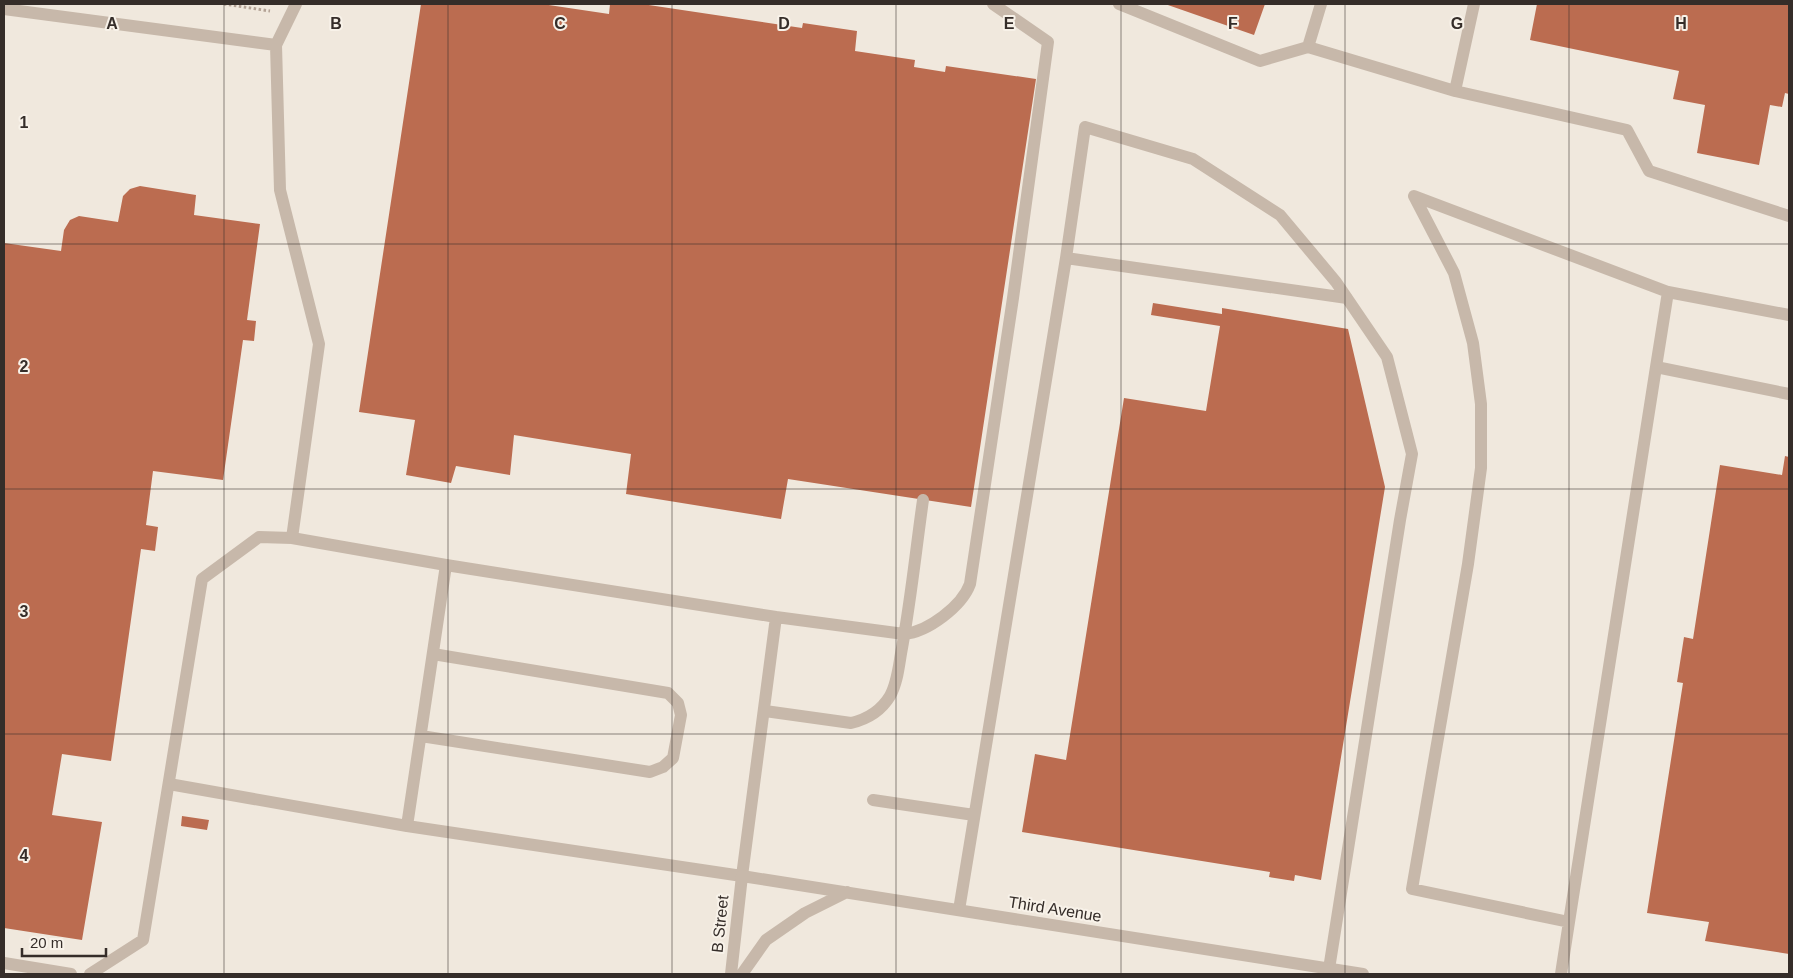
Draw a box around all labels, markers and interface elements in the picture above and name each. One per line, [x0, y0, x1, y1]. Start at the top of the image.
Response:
text: A [106, 15, 118, 32]
text: B [330, 15, 342, 32]
text: C [554, 15, 566, 32]
text: D [778, 15, 790, 32]
text: E [1004, 15, 1015, 32]
text: F [1228, 15, 1238, 32]
text: G [1451, 15, 1463, 32]
text: H [1675, 15, 1687, 32]
text: 1 [20, 114, 29, 131]
text: 2 [20, 358, 29, 375]
text: 3 [20, 603, 29, 620]
text: 4 [20, 847, 29, 864]
street label: Third Avenue [1007, 893, 1103, 925]
street label: B Street [709, 894, 732, 954]
scale bar [22, 926, 106, 958]
text: 20 m [30, 934, 63, 951]

